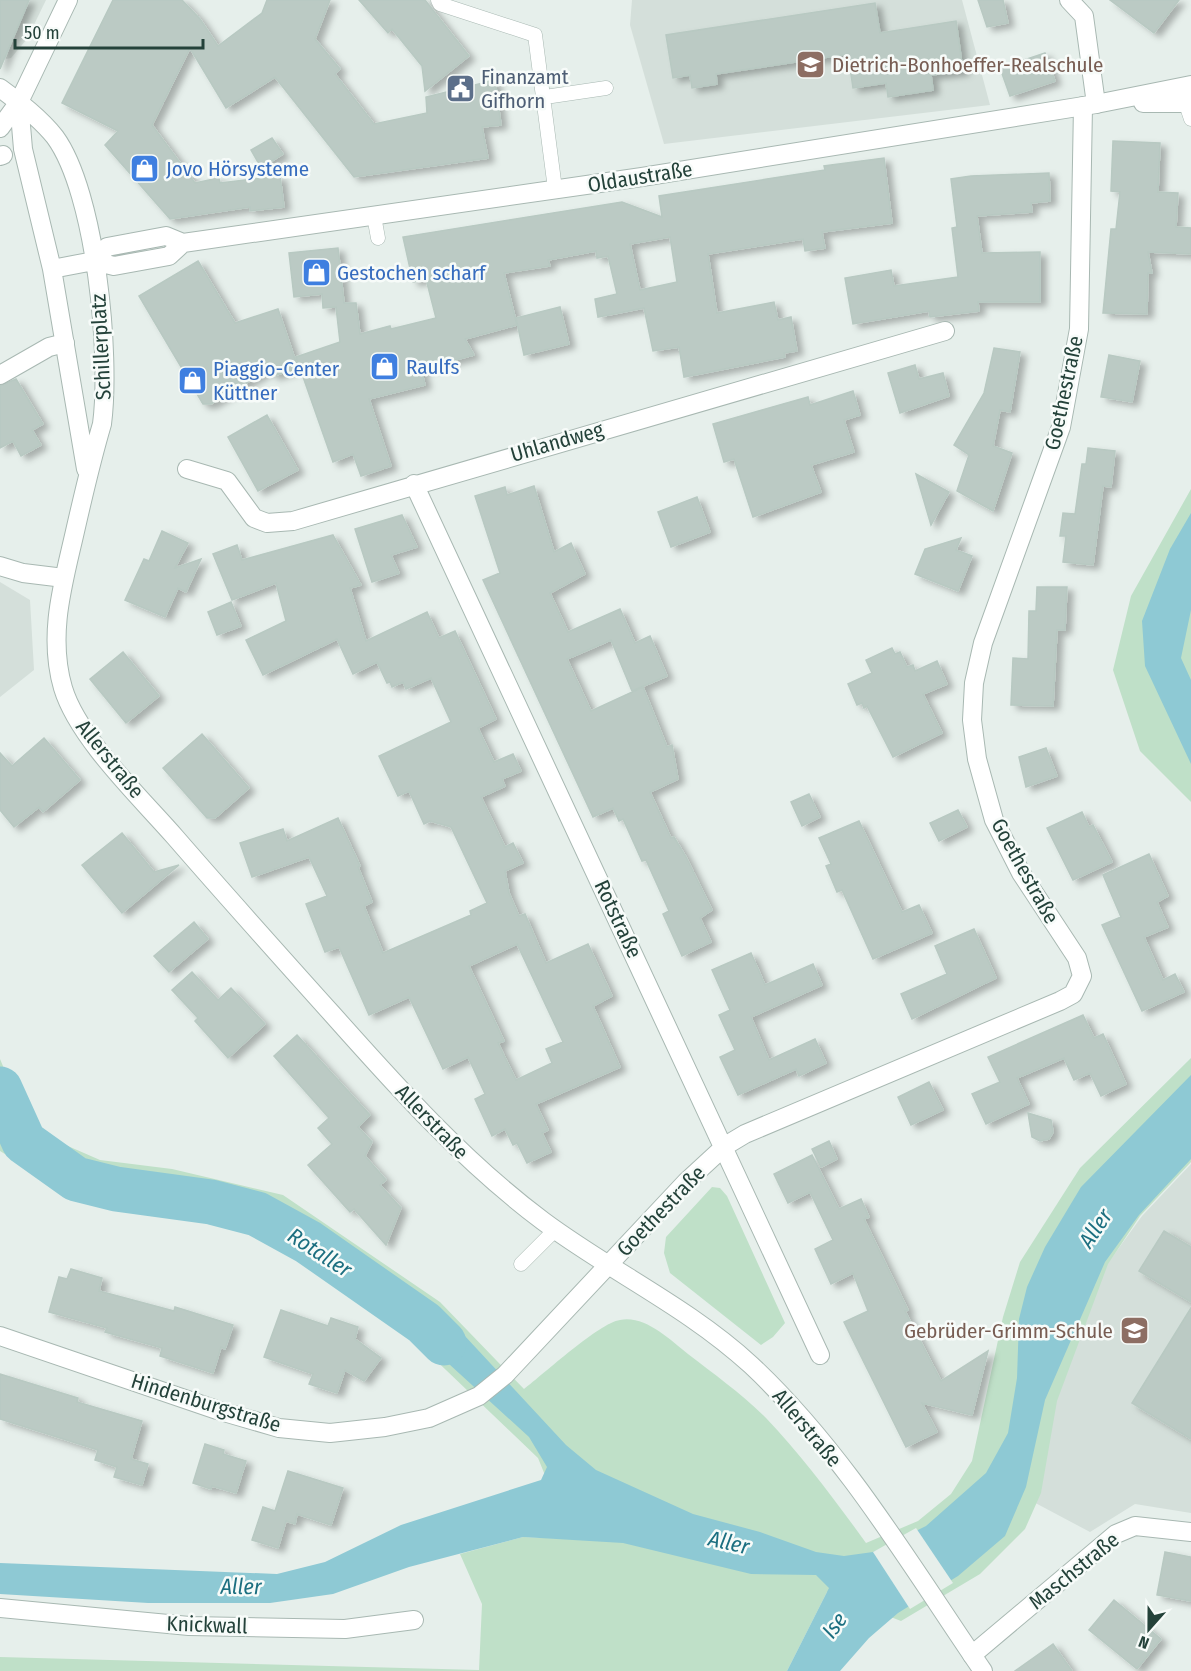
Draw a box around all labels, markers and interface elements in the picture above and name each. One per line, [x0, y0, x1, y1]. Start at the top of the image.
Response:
scale bar [15, 12, 202, 50]
text: 50 m [24, 22, 60, 44]
school or university icon: Dietrich-Bonhoeffer-Realschule [795, 49, 827, 81]
place label: Dietrich-Bonhoeffer-Realschule [832, 52, 1103, 78]
place label: Finanzamt Gifhorn [481, 64, 569, 114]
public building icon: Finanzamt Gifhorn [444, 73, 476, 105]
shop icon: Jovo Hörsysteme [129, 153, 161, 185]
place label: Jovo Hörsysteme [166, 156, 309, 182]
street label: Oldaustraße [586, 156, 694, 198]
shop icon: Gestochen scharf [300, 257, 332, 289]
place label: Gestochen scharf [337, 260, 487, 286]
street label: Schillerplatz [85, 293, 117, 401]
street label: Goethestraße [1039, 333, 1089, 453]
shop icon: Raulfs [369, 351, 401, 383]
place label: Raulfs [406, 354, 459, 380]
place label: Piaggio-Center Küttner [213, 356, 340, 406]
shop icon: Piaggio-Center Küttner [176, 365, 208, 397]
street label: Uhlandweg [508, 416, 607, 468]
street label: Allerstraße [70, 714, 150, 804]
street label: Goethestraße [985, 814, 1065, 928]
street label: Rotstraße [589, 876, 647, 962]
street label: Allerstraße [390, 1079, 474, 1165]
street label: Goethestraße [611, 1160, 711, 1262]
water label: Aller [1072, 1203, 1119, 1254]
water label: Rotaller [283, 1222, 358, 1284]
school or university icon: Gebrüder-Grimm-Schule [1118, 1315, 1150, 1347]
place label: Gebrüder-Grimm-Schule [904, 1318, 1113, 1344]
street label: Hindenburgstraße [128, 1368, 284, 1438]
street label: Allerstraße [767, 1384, 847, 1472]
water label: Aller [705, 1525, 753, 1561]
street label: Maschstraße [1024, 1527, 1124, 1615]
water label: Aller [219, 1573, 263, 1600]
north arrow [1119, 1599, 1179, 1659]
water label: Ise [816, 1607, 853, 1644]
street label: Knickwall [166, 1611, 248, 1639]
text: N [1136, 1632, 1152, 1653]

